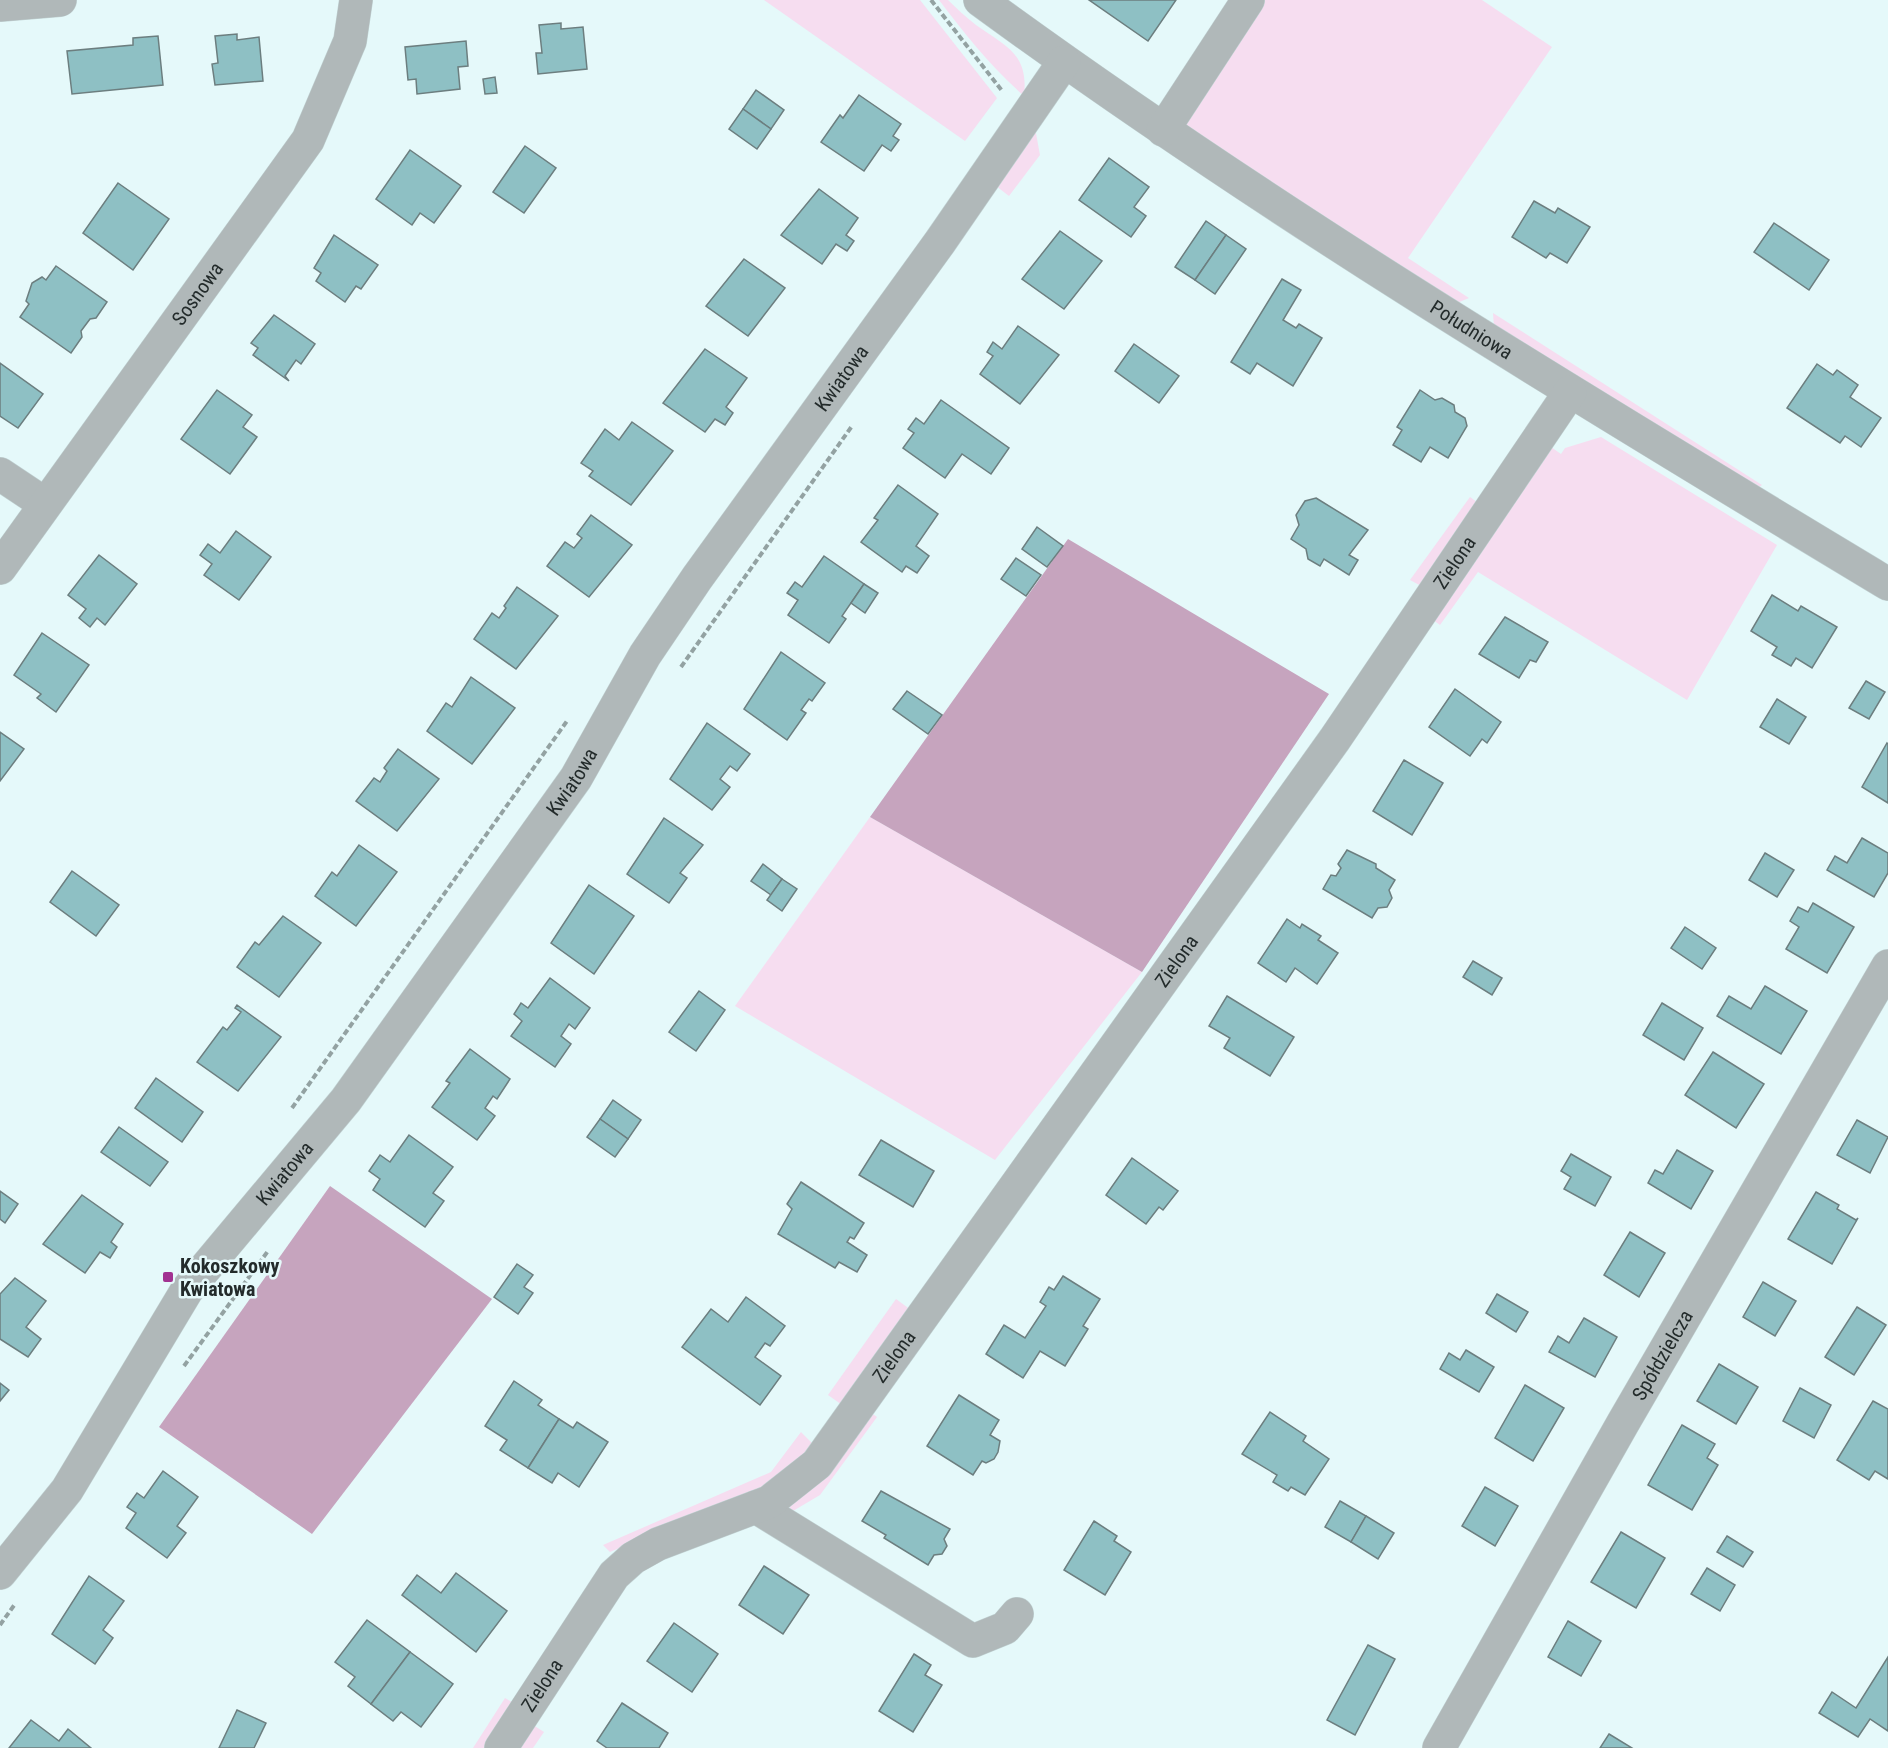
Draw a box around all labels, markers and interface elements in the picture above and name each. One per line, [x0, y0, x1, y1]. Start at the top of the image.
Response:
street label: Sosnowa [167, 257, 228, 330]
street label: Południowa [1426, 295, 1517, 364]
street label: Kwiatowa [810, 340, 874, 416]
street label: Zielona [1428, 532, 1481, 593]
street label: Kwiatowa [541, 744, 602, 820]
street label: Zielona [1150, 930, 1203, 992]
street label: Kwiatowa [251, 1137, 318, 1210]
place label: Kokoszkowy Kwiatowa [180, 1254, 280, 1301]
marker: Kokoszkowy Kwiatowa [161, 1270, 175, 1284]
street label: Spółdzielcza [1627, 1306, 1698, 1404]
street label: Zielona [867, 1326, 921, 1387]
street label: Zielona [516, 1654, 568, 1716]

